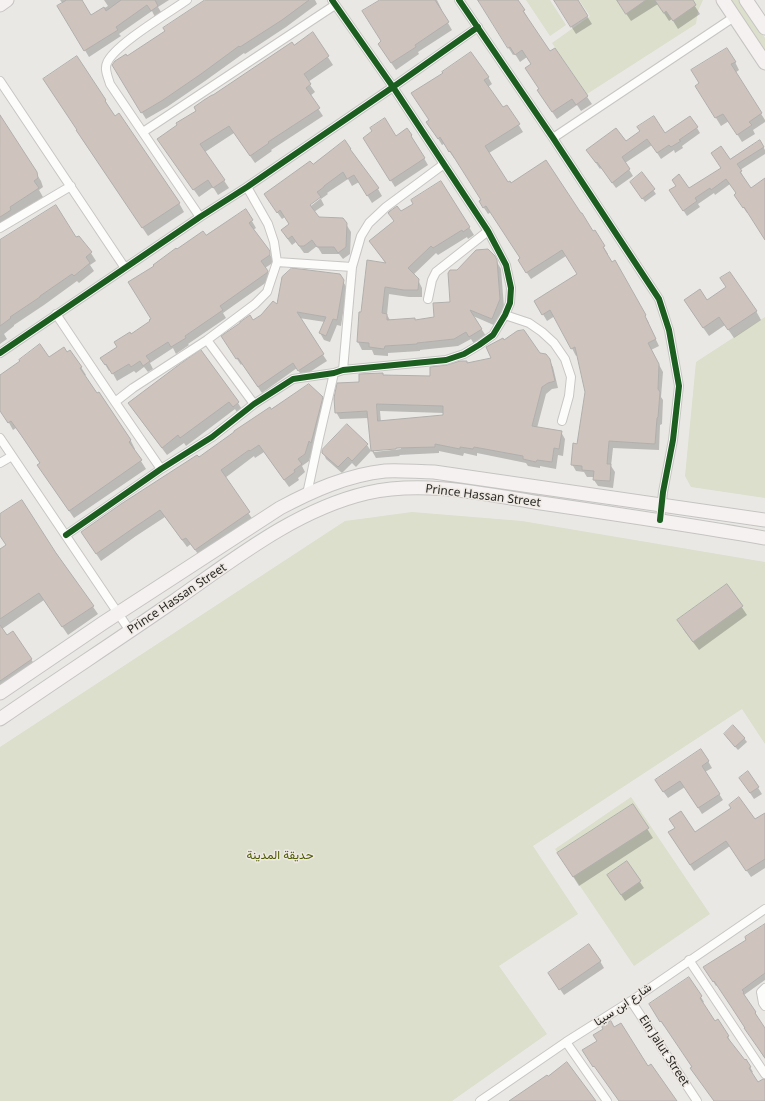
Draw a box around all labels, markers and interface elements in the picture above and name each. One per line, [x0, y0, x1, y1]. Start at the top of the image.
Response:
street label: Prince Hassan Street [424, 482, 542, 510]
street label: Prince Hassan Street [125, 561, 229, 637]
park label: حديقة المدينة [247, 849, 313, 863]
street label: شارع ابن سينا [591, 980, 655, 1030]
street label: Ein Jalut Street [636, 1013, 692, 1089]

